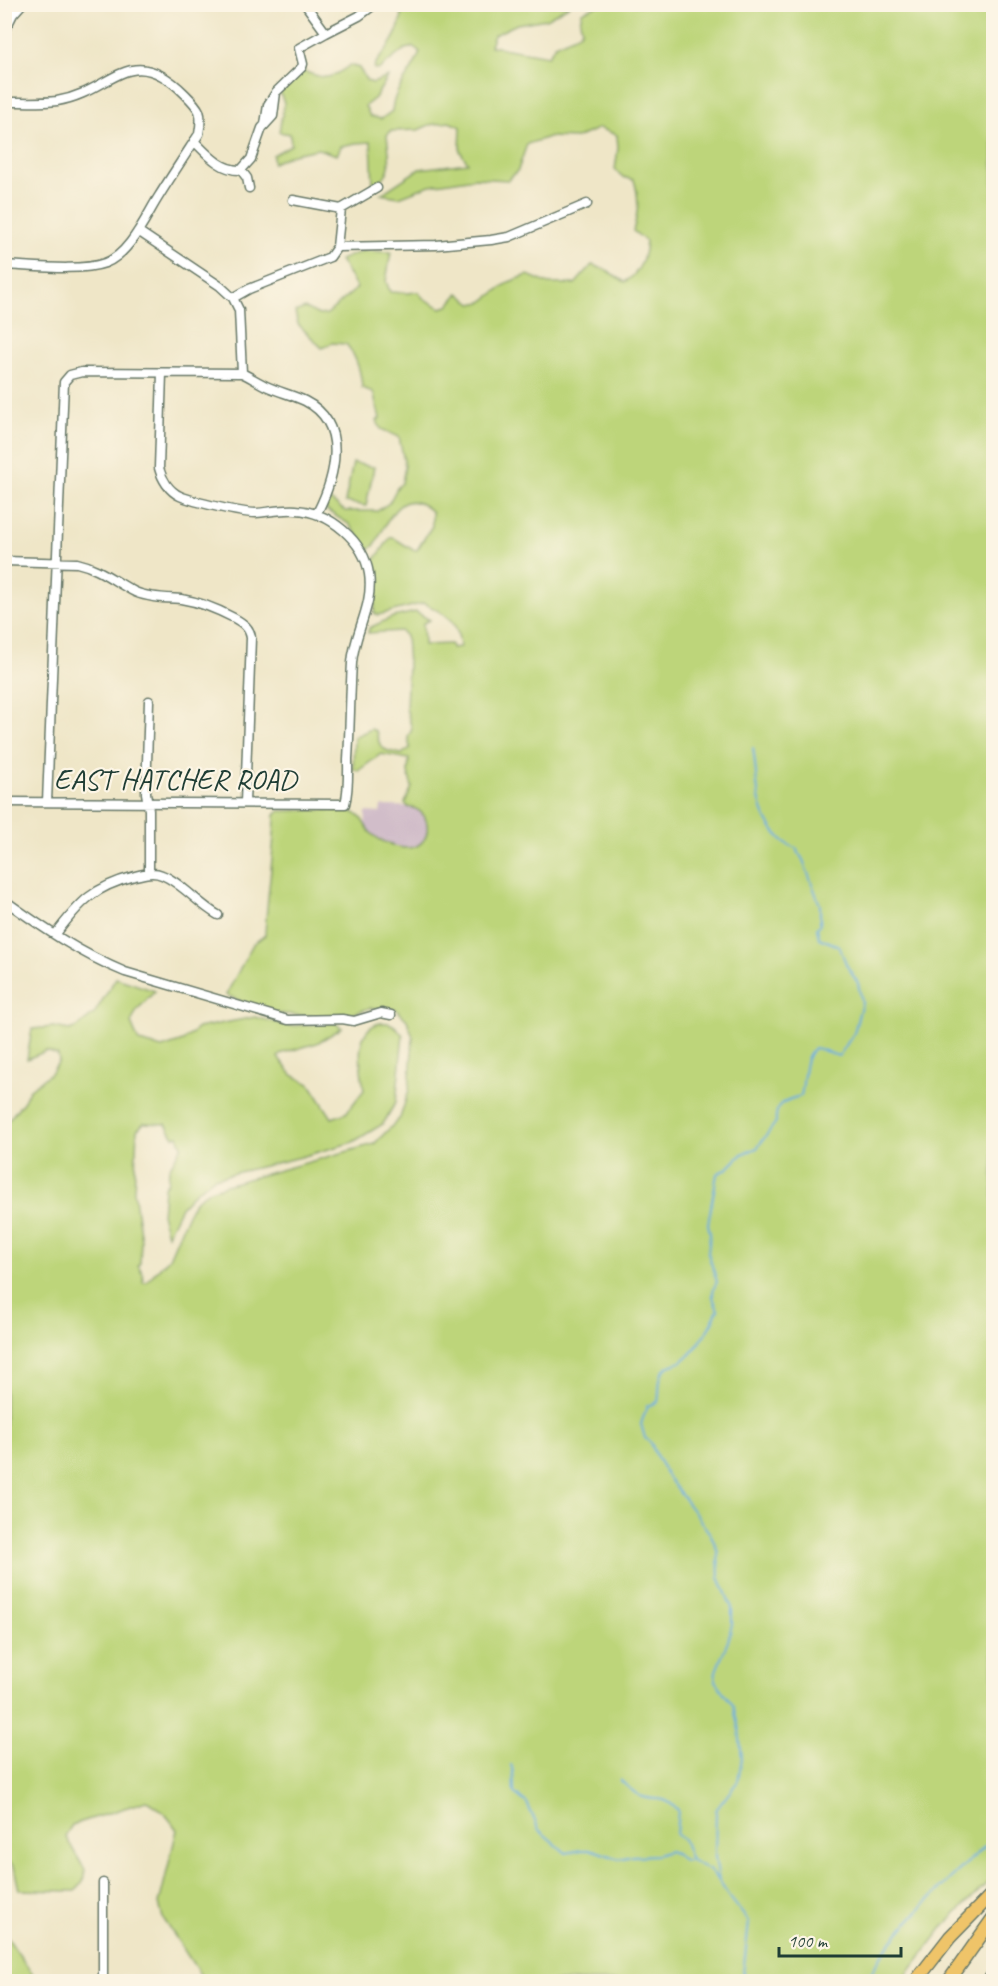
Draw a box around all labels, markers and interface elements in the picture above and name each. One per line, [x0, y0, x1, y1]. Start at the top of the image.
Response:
street label: EAST HATCHER ROAD [54, 760, 299, 798]
scale bar [779, 1920, 900, 1958]
text: 100 m [788, 1930, 829, 1952]

